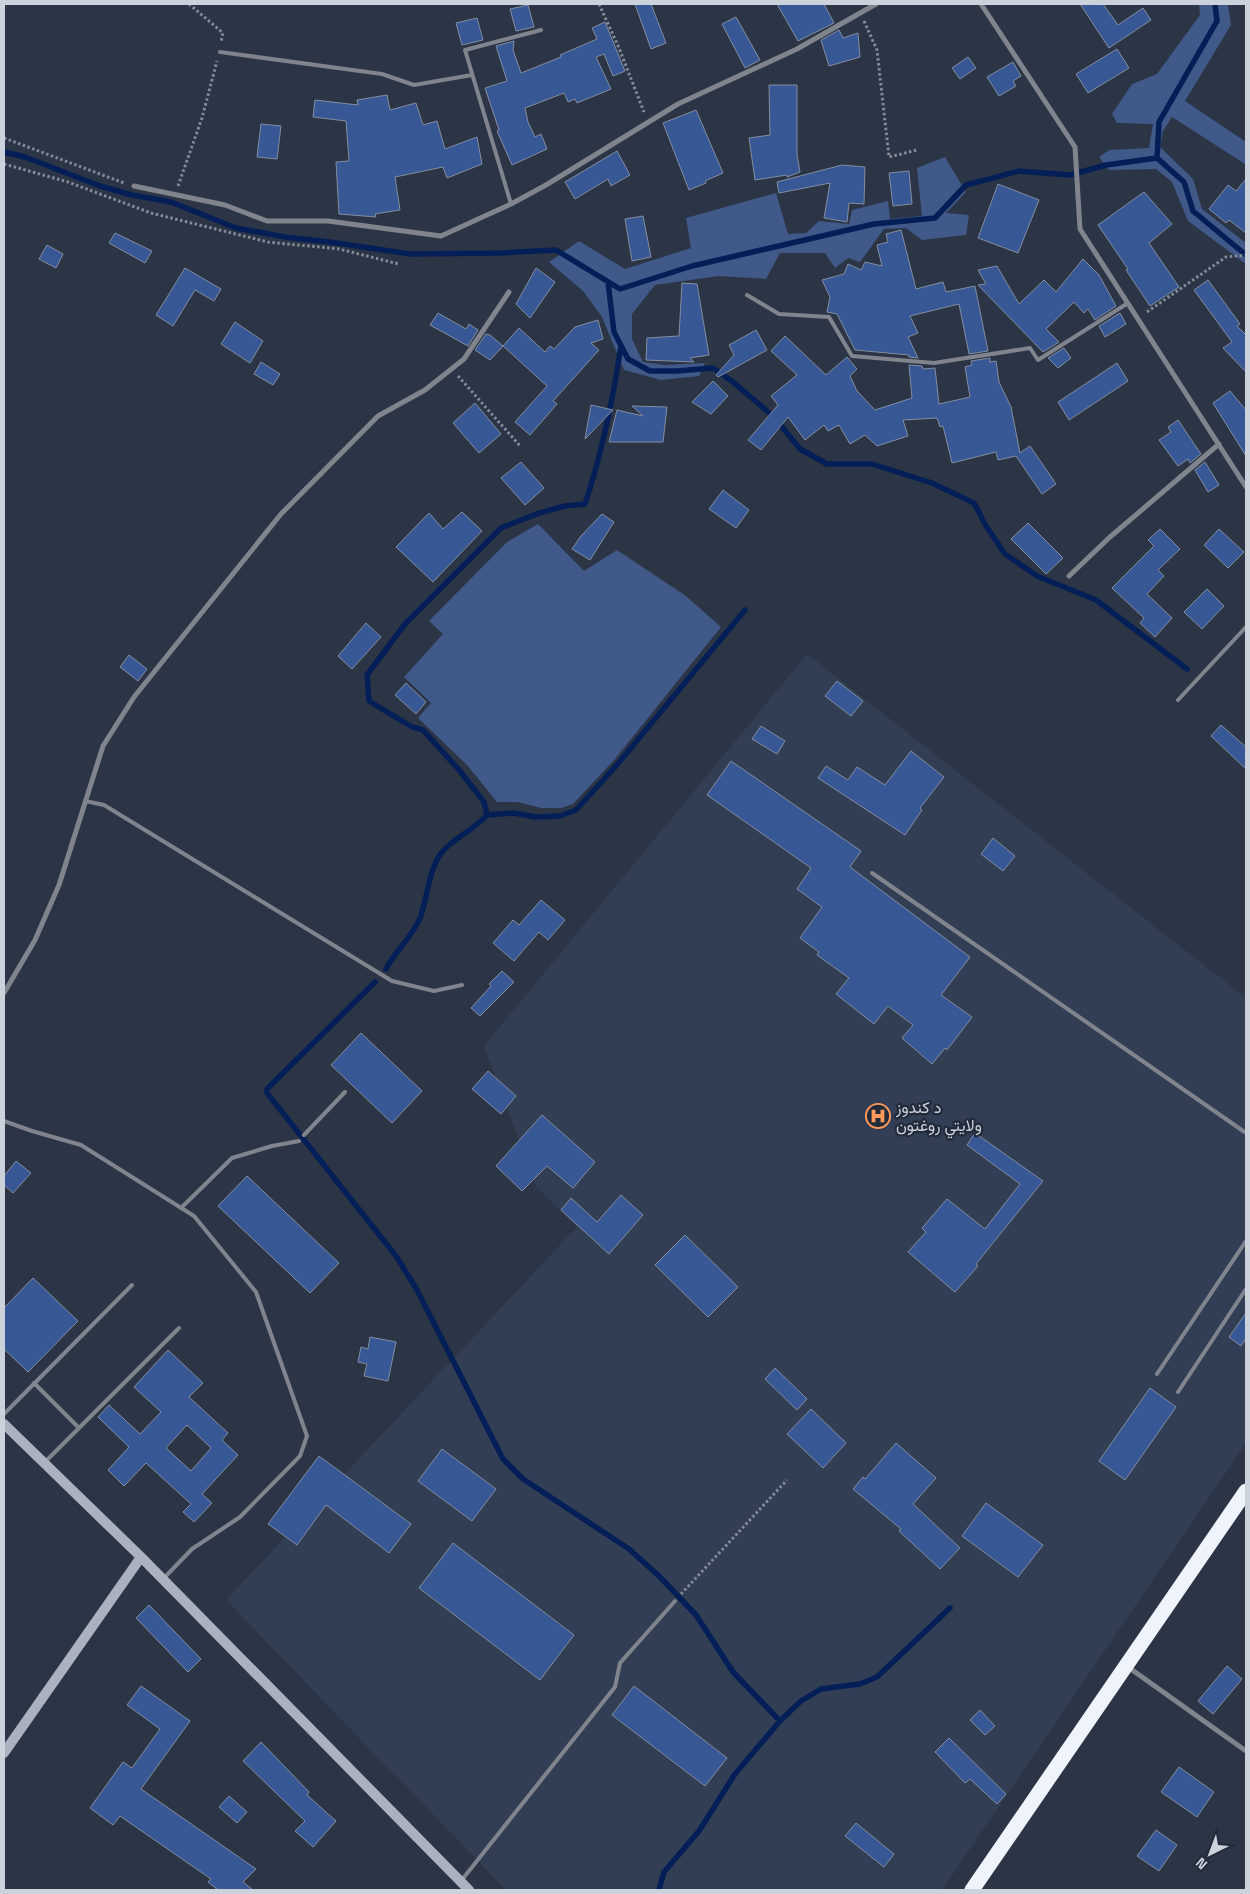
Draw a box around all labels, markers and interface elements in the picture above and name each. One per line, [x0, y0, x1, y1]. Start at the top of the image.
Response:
place label: د کندوز ولایتي روغتون [895, 1097, 982, 1139]
hospital icon: د کندوز ولایتي روغتون [865, 1103, 891, 1129]
north arrow [1185, 1829, 1235, 1879]
text: N [1192, 1854, 1211, 1873]

